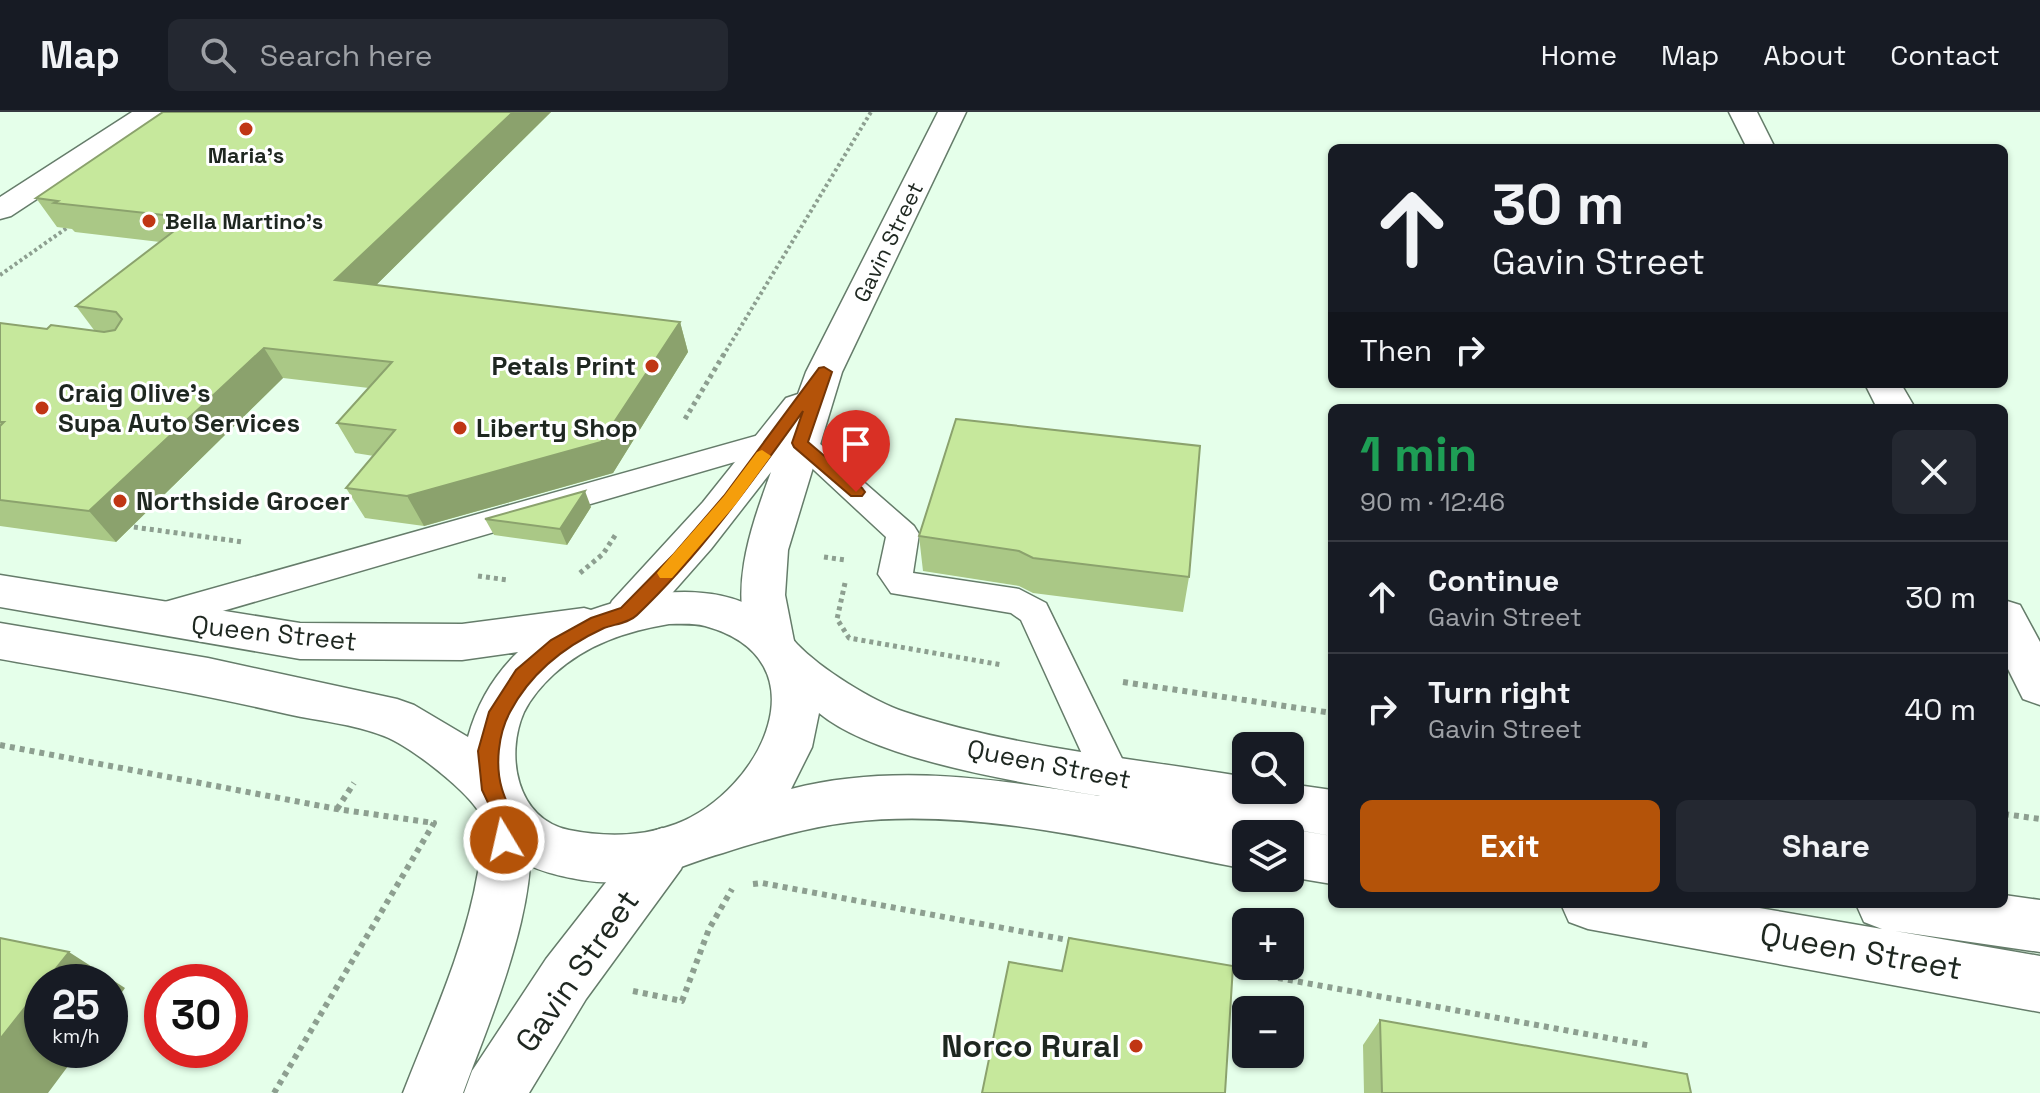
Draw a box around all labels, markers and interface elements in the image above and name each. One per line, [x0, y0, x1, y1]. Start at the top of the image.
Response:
search box [168, 19, 728, 91]
text: Map [40, 31, 120, 79]
icon: search [196, 33, 240, 77]
text: Search here [260, 36, 433, 75]
text: Home [1541, 37, 1617, 73]
text: Map [1661, 37, 1719, 73]
text: About [1763, 37, 1846, 73]
text: Contact [1890, 37, 2000, 73]
marker: Maria's [237, 120, 255, 138]
place label: Maria's [208, 141, 284, 169]
text: 30 m [1492, 169, 1624, 240]
icon: ahead [1360, 176, 1464, 280]
street label: Gavin Street [847, 177, 929, 307]
place label: Bella Martino's [165, 207, 323, 235]
marker: Bella Martino's [140, 212, 158, 230]
text: Gavin Street [1492, 239, 1705, 285]
icon: right [1448, 328, 1492, 372]
text: Then [1360, 331, 1432, 370]
place label: Petals Print [492, 349, 636, 383]
marker: Petals Print [643, 357, 661, 375]
place label: Craig Olive's Supa Auto Services [58, 376, 300, 440]
marker: Craig Olive's Supa Auto Services [33, 399, 51, 417]
pin [822, 410, 890, 492]
place label: Liberty Shop [476, 411, 638, 445]
marker: Liberty Shop [451, 419, 469, 437]
icon: arrive [834, 422, 878, 466]
text: 1 min [1360, 424, 1477, 485]
button: close [1892, 430, 1976, 514]
place label: Northside Grocer [136, 484, 350, 518]
text: 90 m · 12:46 [1360, 485, 1505, 519]
marker: Northside Grocer [111, 492, 129, 510]
text: Continue [1428, 561, 1559, 600]
icon: ahead [1360, 575, 1404, 619]
text: 30 m [1905, 578, 1976, 617]
text: Gavin Street [1428, 600, 1582, 634]
street label: Queen Street [190, 607, 358, 659]
text: Turn right [1428, 673, 1571, 712]
icon: right [1360, 687, 1404, 731]
text: 40 m [1905, 690, 1976, 729]
text: Gavin Street [1428, 712, 1582, 746]
street label: Queen Street [964, 731, 1134, 797]
map controls [1232, 732, 1304, 1068]
button: search [1232, 732, 1304, 804]
position arrow [462, 798, 546, 882]
button: Exit [1360, 800, 1660, 892]
button: Share [1676, 800, 1976, 892]
button: layers [1232, 820, 1304, 892]
street label: Gavin Street [506, 882, 648, 1060]
button: + [1232, 908, 1304, 980]
street label: Queen Street [1757, 914, 1965, 988]
speed limit sign: 30 [144, 964, 248, 1068]
text: 25 [52, 980, 100, 1031]
button: − [1232, 996, 1304, 1068]
text: km/h [52, 1023, 100, 1049]
place label: Norco Rural [941, 1026, 1120, 1066]
marker: Norco Rural [1127, 1037, 1145, 1055]

